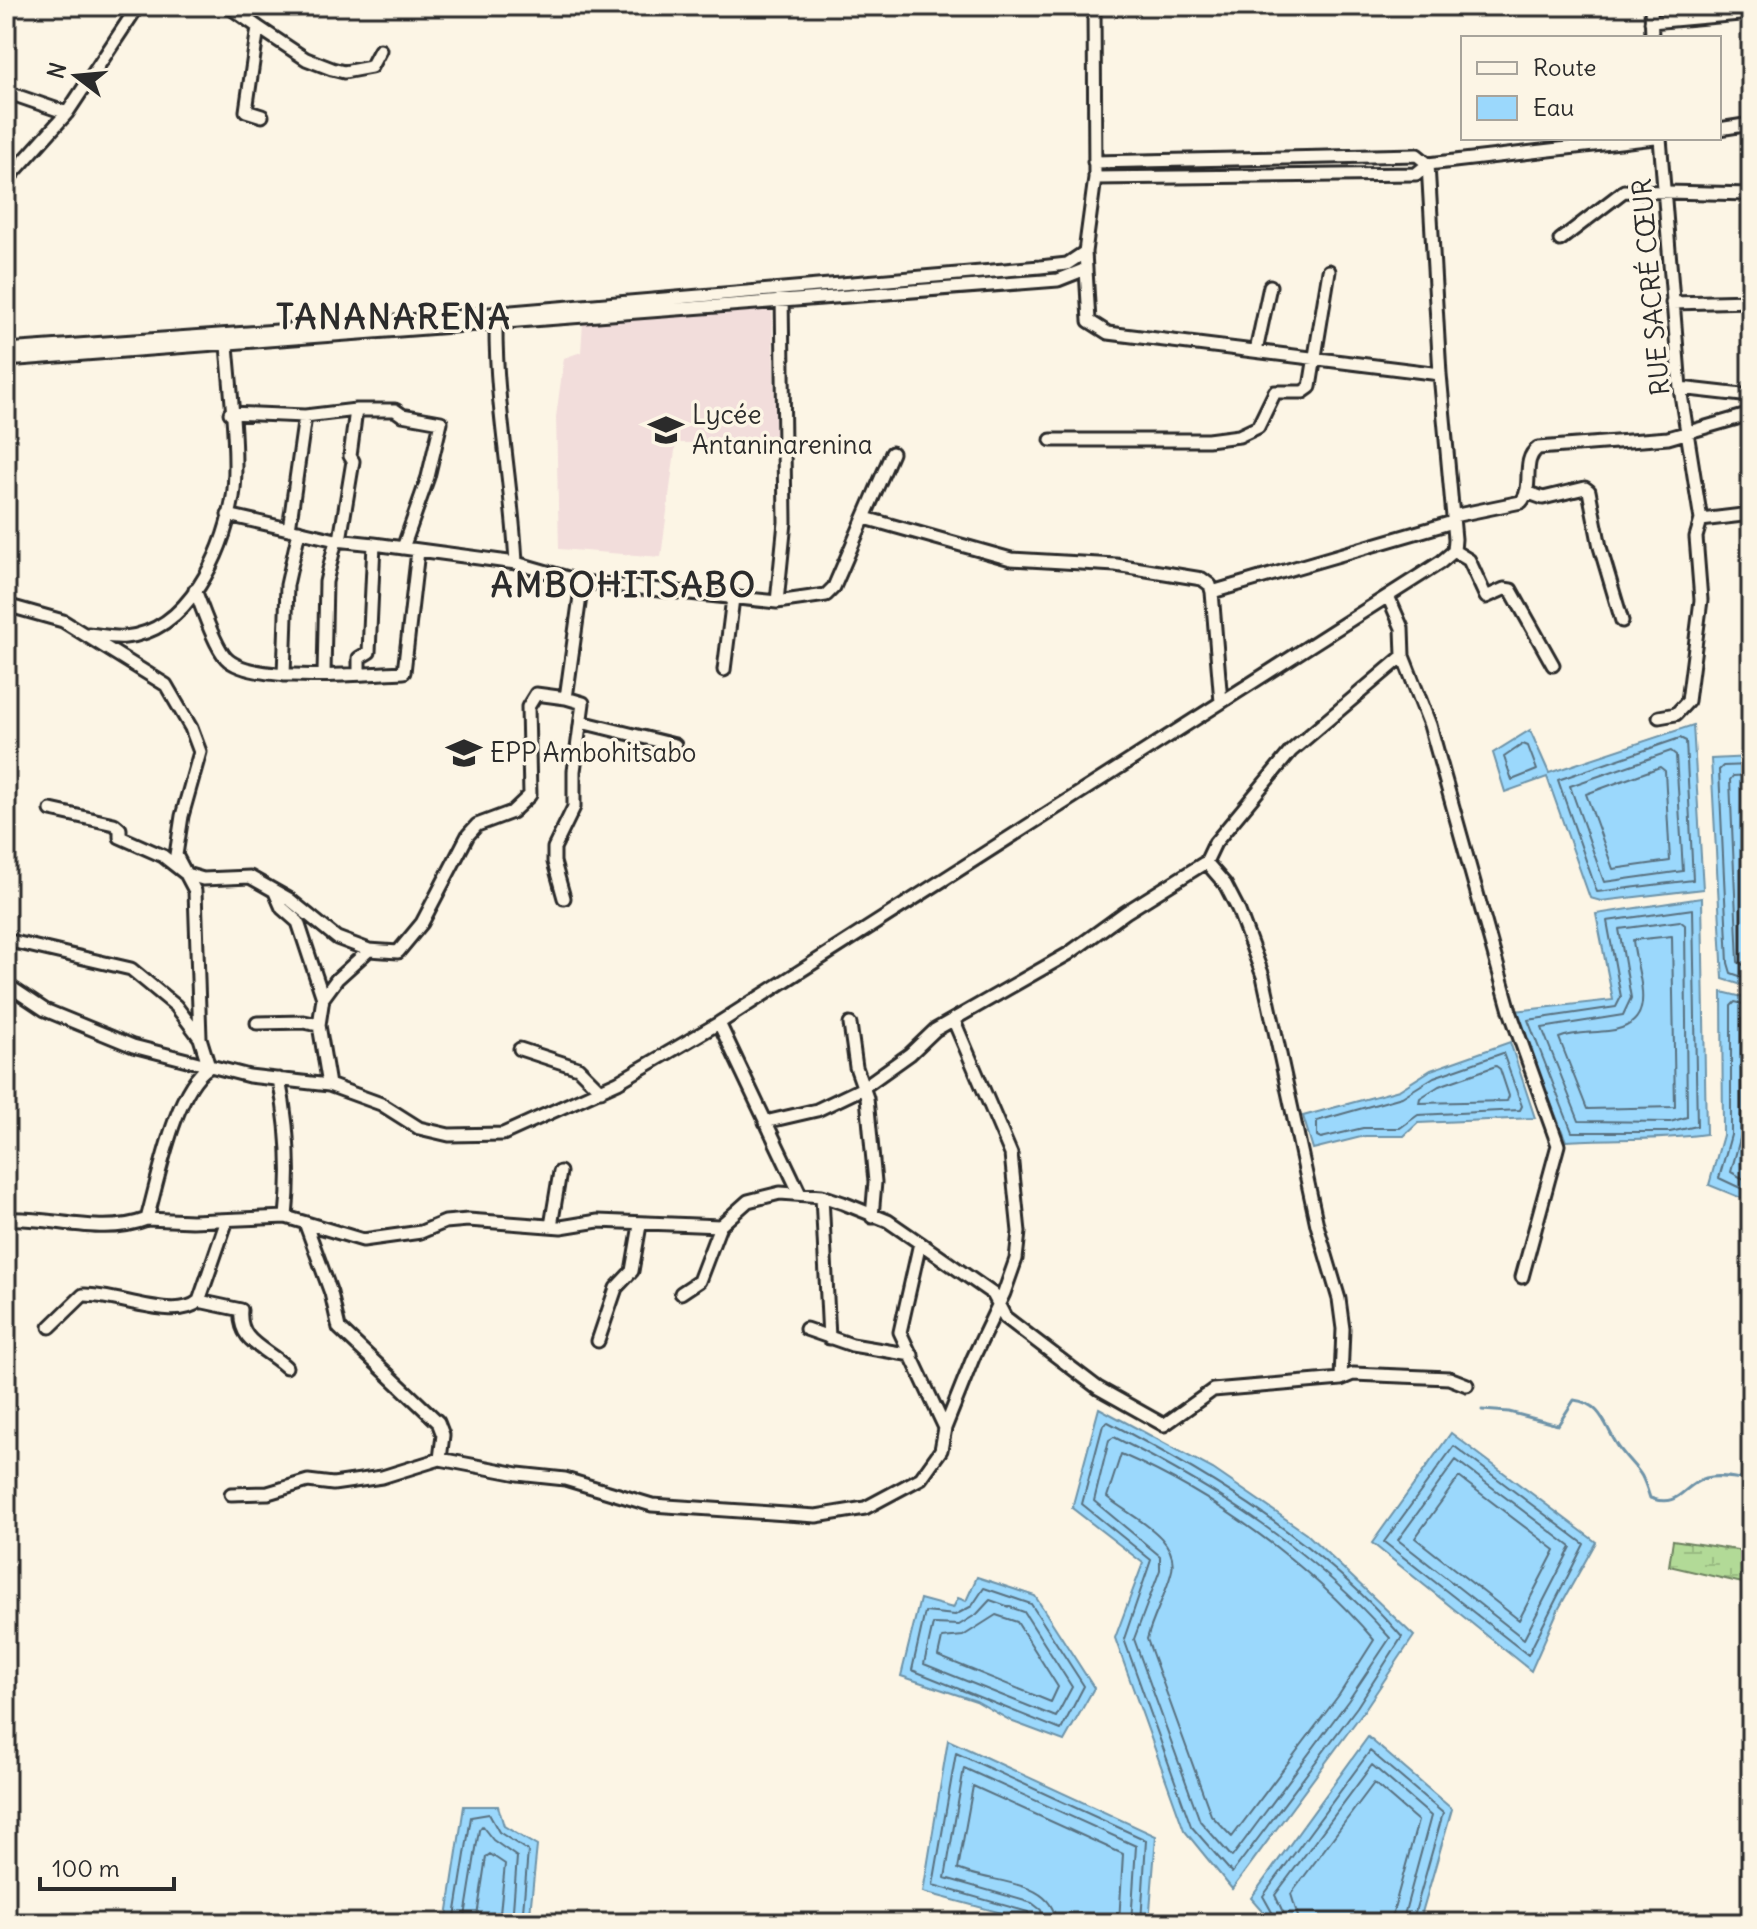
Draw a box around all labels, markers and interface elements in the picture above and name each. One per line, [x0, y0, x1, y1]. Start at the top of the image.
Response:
north arrow [36, 36, 116, 116]
legend [1461, 36, 1721, 140]
text: Route [1533, 52, 1596, 82]
text: N [41, 59, 72, 82]
text: Eau [1533, 92, 1574, 122]
street label: RUE SACRÉ CŒUR [1624, 177, 1676, 397]
district label: TANANARENA [276, 295, 512, 338]
place label: Lycée Antaninarenina [692, 398, 873, 461]
school or university icon: Lycée Antaninarenina [647, 411, 685, 449]
district label: AMBOHITSABO [491, 563, 757, 606]
school or university icon: EPP Ambohitsabo [445, 734, 483, 772]
place label: EPP Ambohitsabo [490, 736, 696, 769]
scale bar [40, 1841, 174, 1891]
text: 100 m [52, 1853, 120, 1883]

